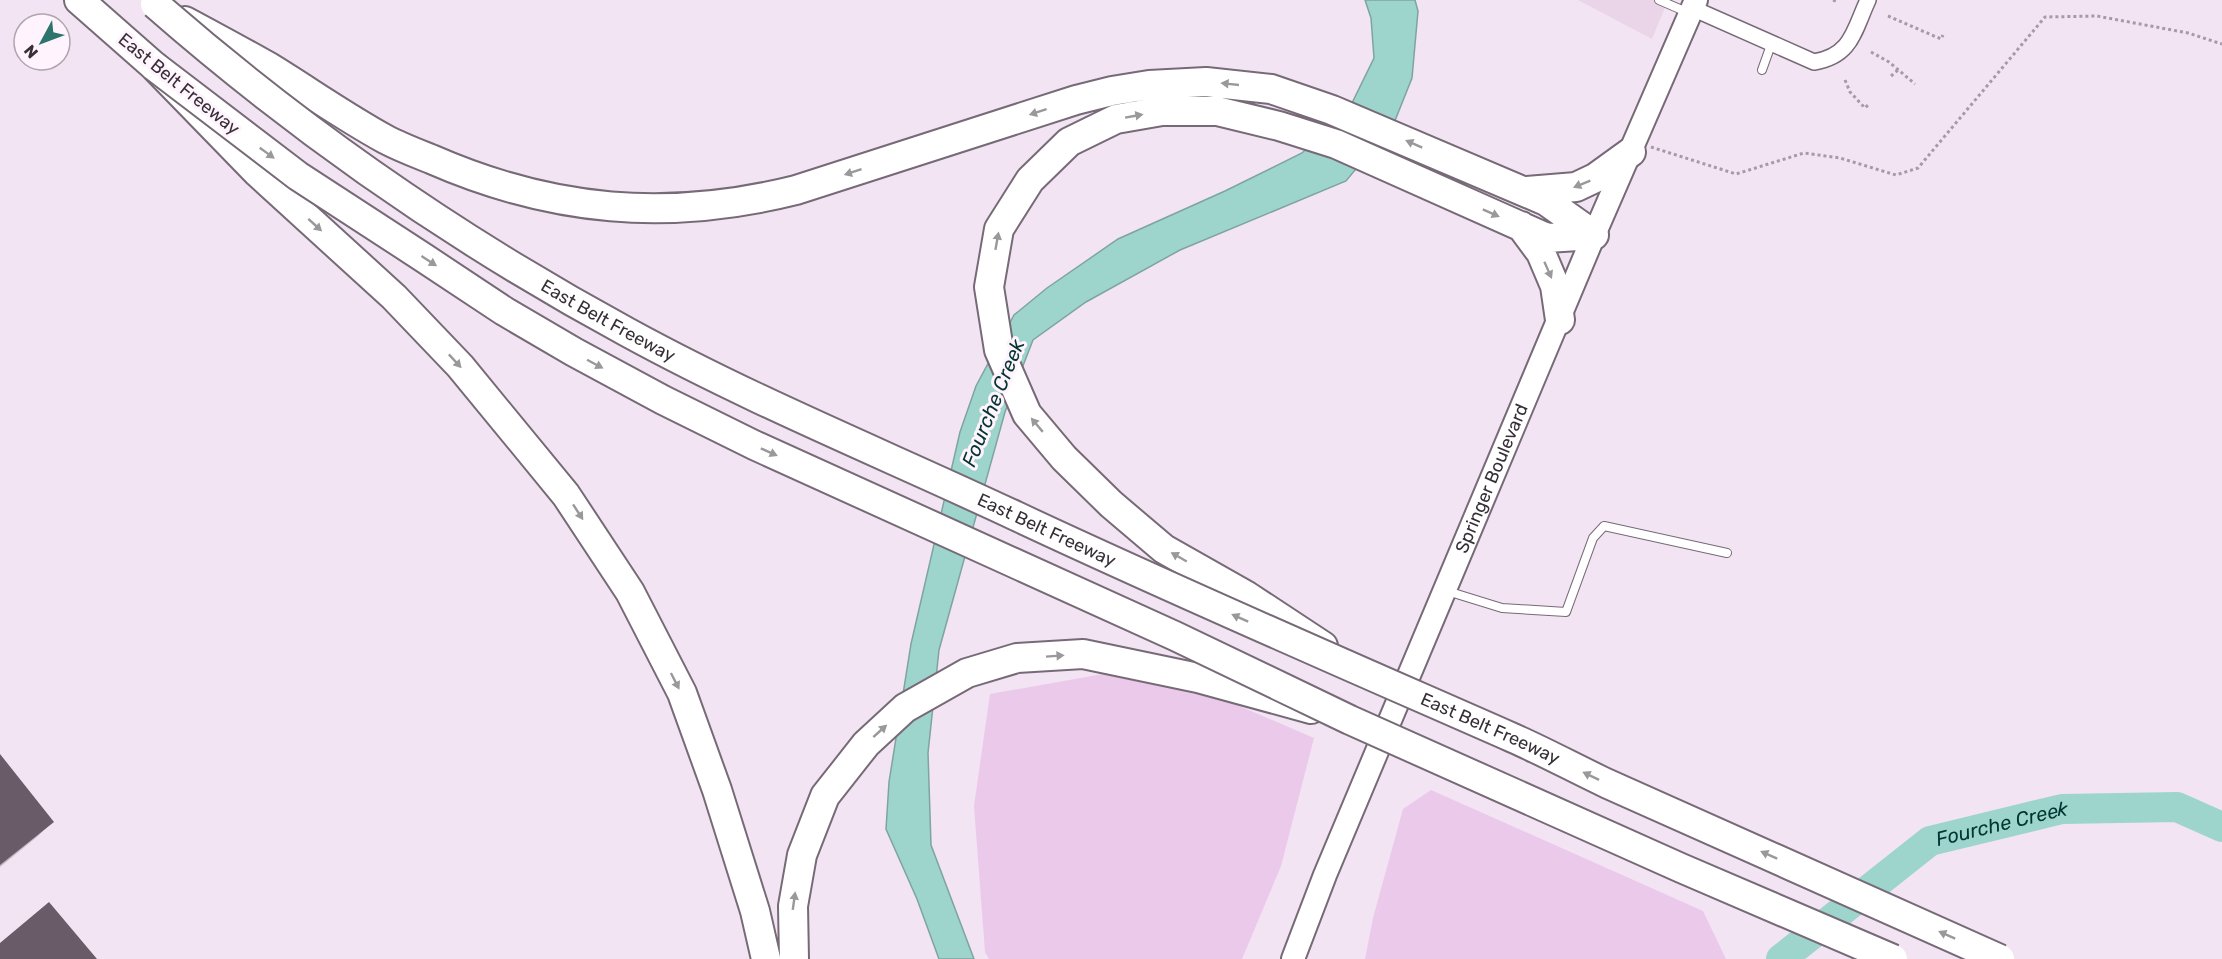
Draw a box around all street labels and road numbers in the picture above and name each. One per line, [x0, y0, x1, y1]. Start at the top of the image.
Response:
street label: East Belt Freeway [114, 28, 244, 140]
street label: East Belt Freeway [537, 275, 679, 367]
street label: Springer Boulevard [1451, 400, 1533, 557]
street label: East Belt Freeway [974, 489, 1119, 572]
street label: East Belt Freeway [1417, 688, 1563, 770]

